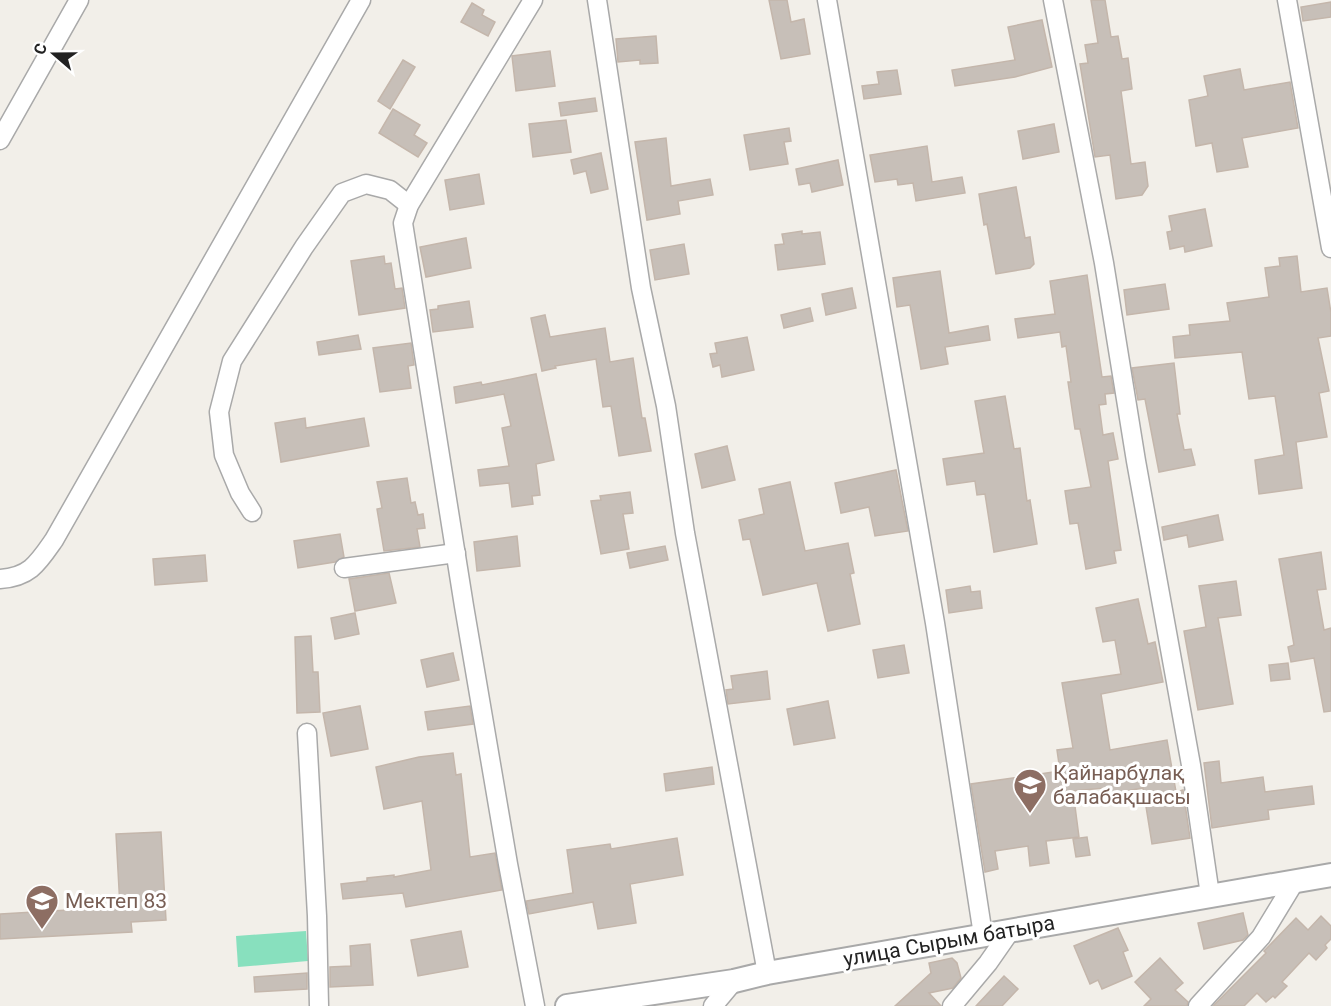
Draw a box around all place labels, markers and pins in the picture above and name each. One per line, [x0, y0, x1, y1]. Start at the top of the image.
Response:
place label: Қайнарбұлақ балабақшасы [1053, 761, 1191, 809]
school or university icon: Қайнарбұлақ балабақшасы [1012, 767, 1048, 814]
school or university icon: Мектеп 83 [24, 883, 60, 930]
place label: Мектеп 83 [65, 889, 167, 913]

